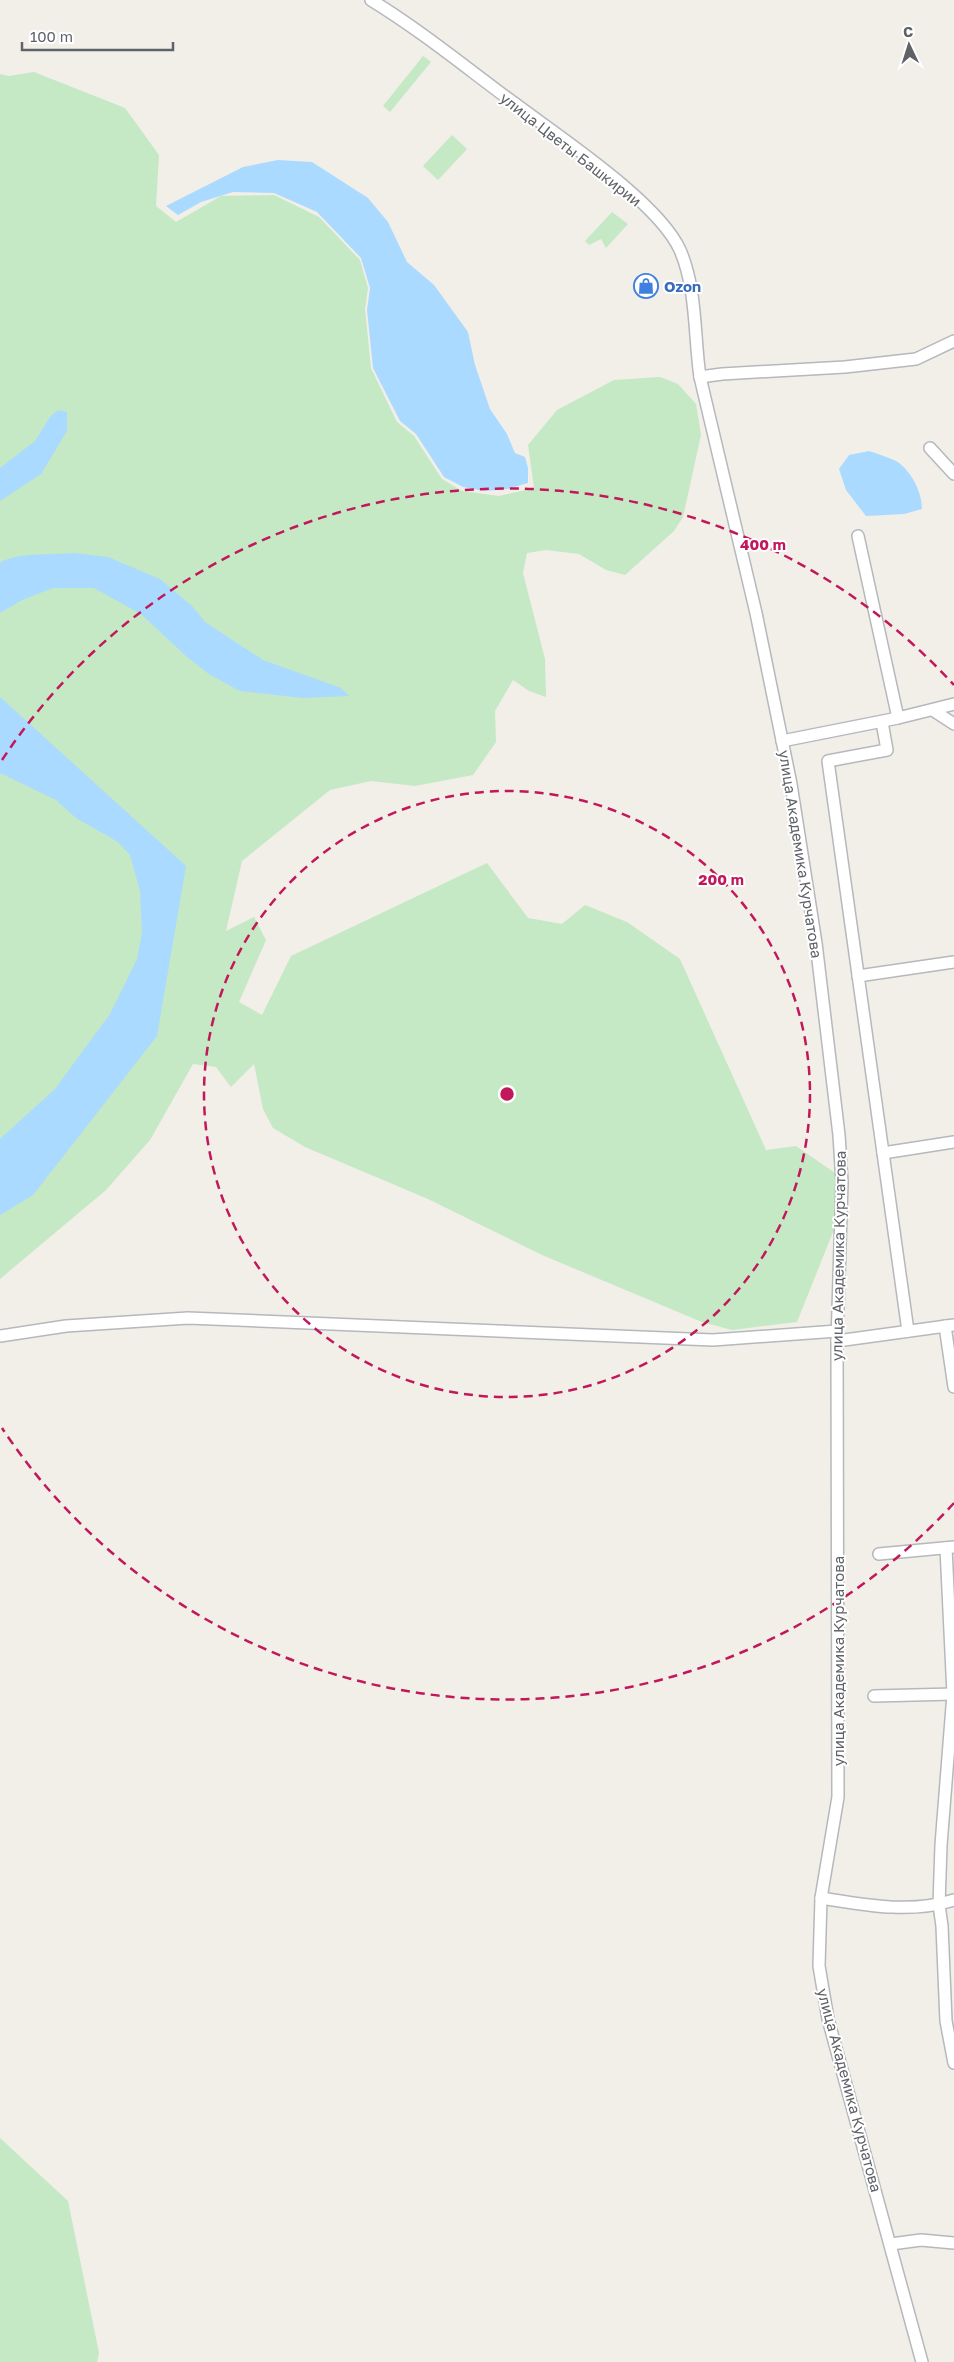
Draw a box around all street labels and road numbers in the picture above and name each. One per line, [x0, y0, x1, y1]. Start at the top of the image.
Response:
street label: улица Цветы Башкирии [497, 88, 645, 210]
street label: улица Академика Курчатова [776, 749, 826, 959]
street label: улица Академика Курчатова [827, 1151, 849, 1361]
street label: улица Академика Курчатова [829, 1556, 847, 1766]
street label: улица Академика Курчатова [814, 1986, 886, 2194]

